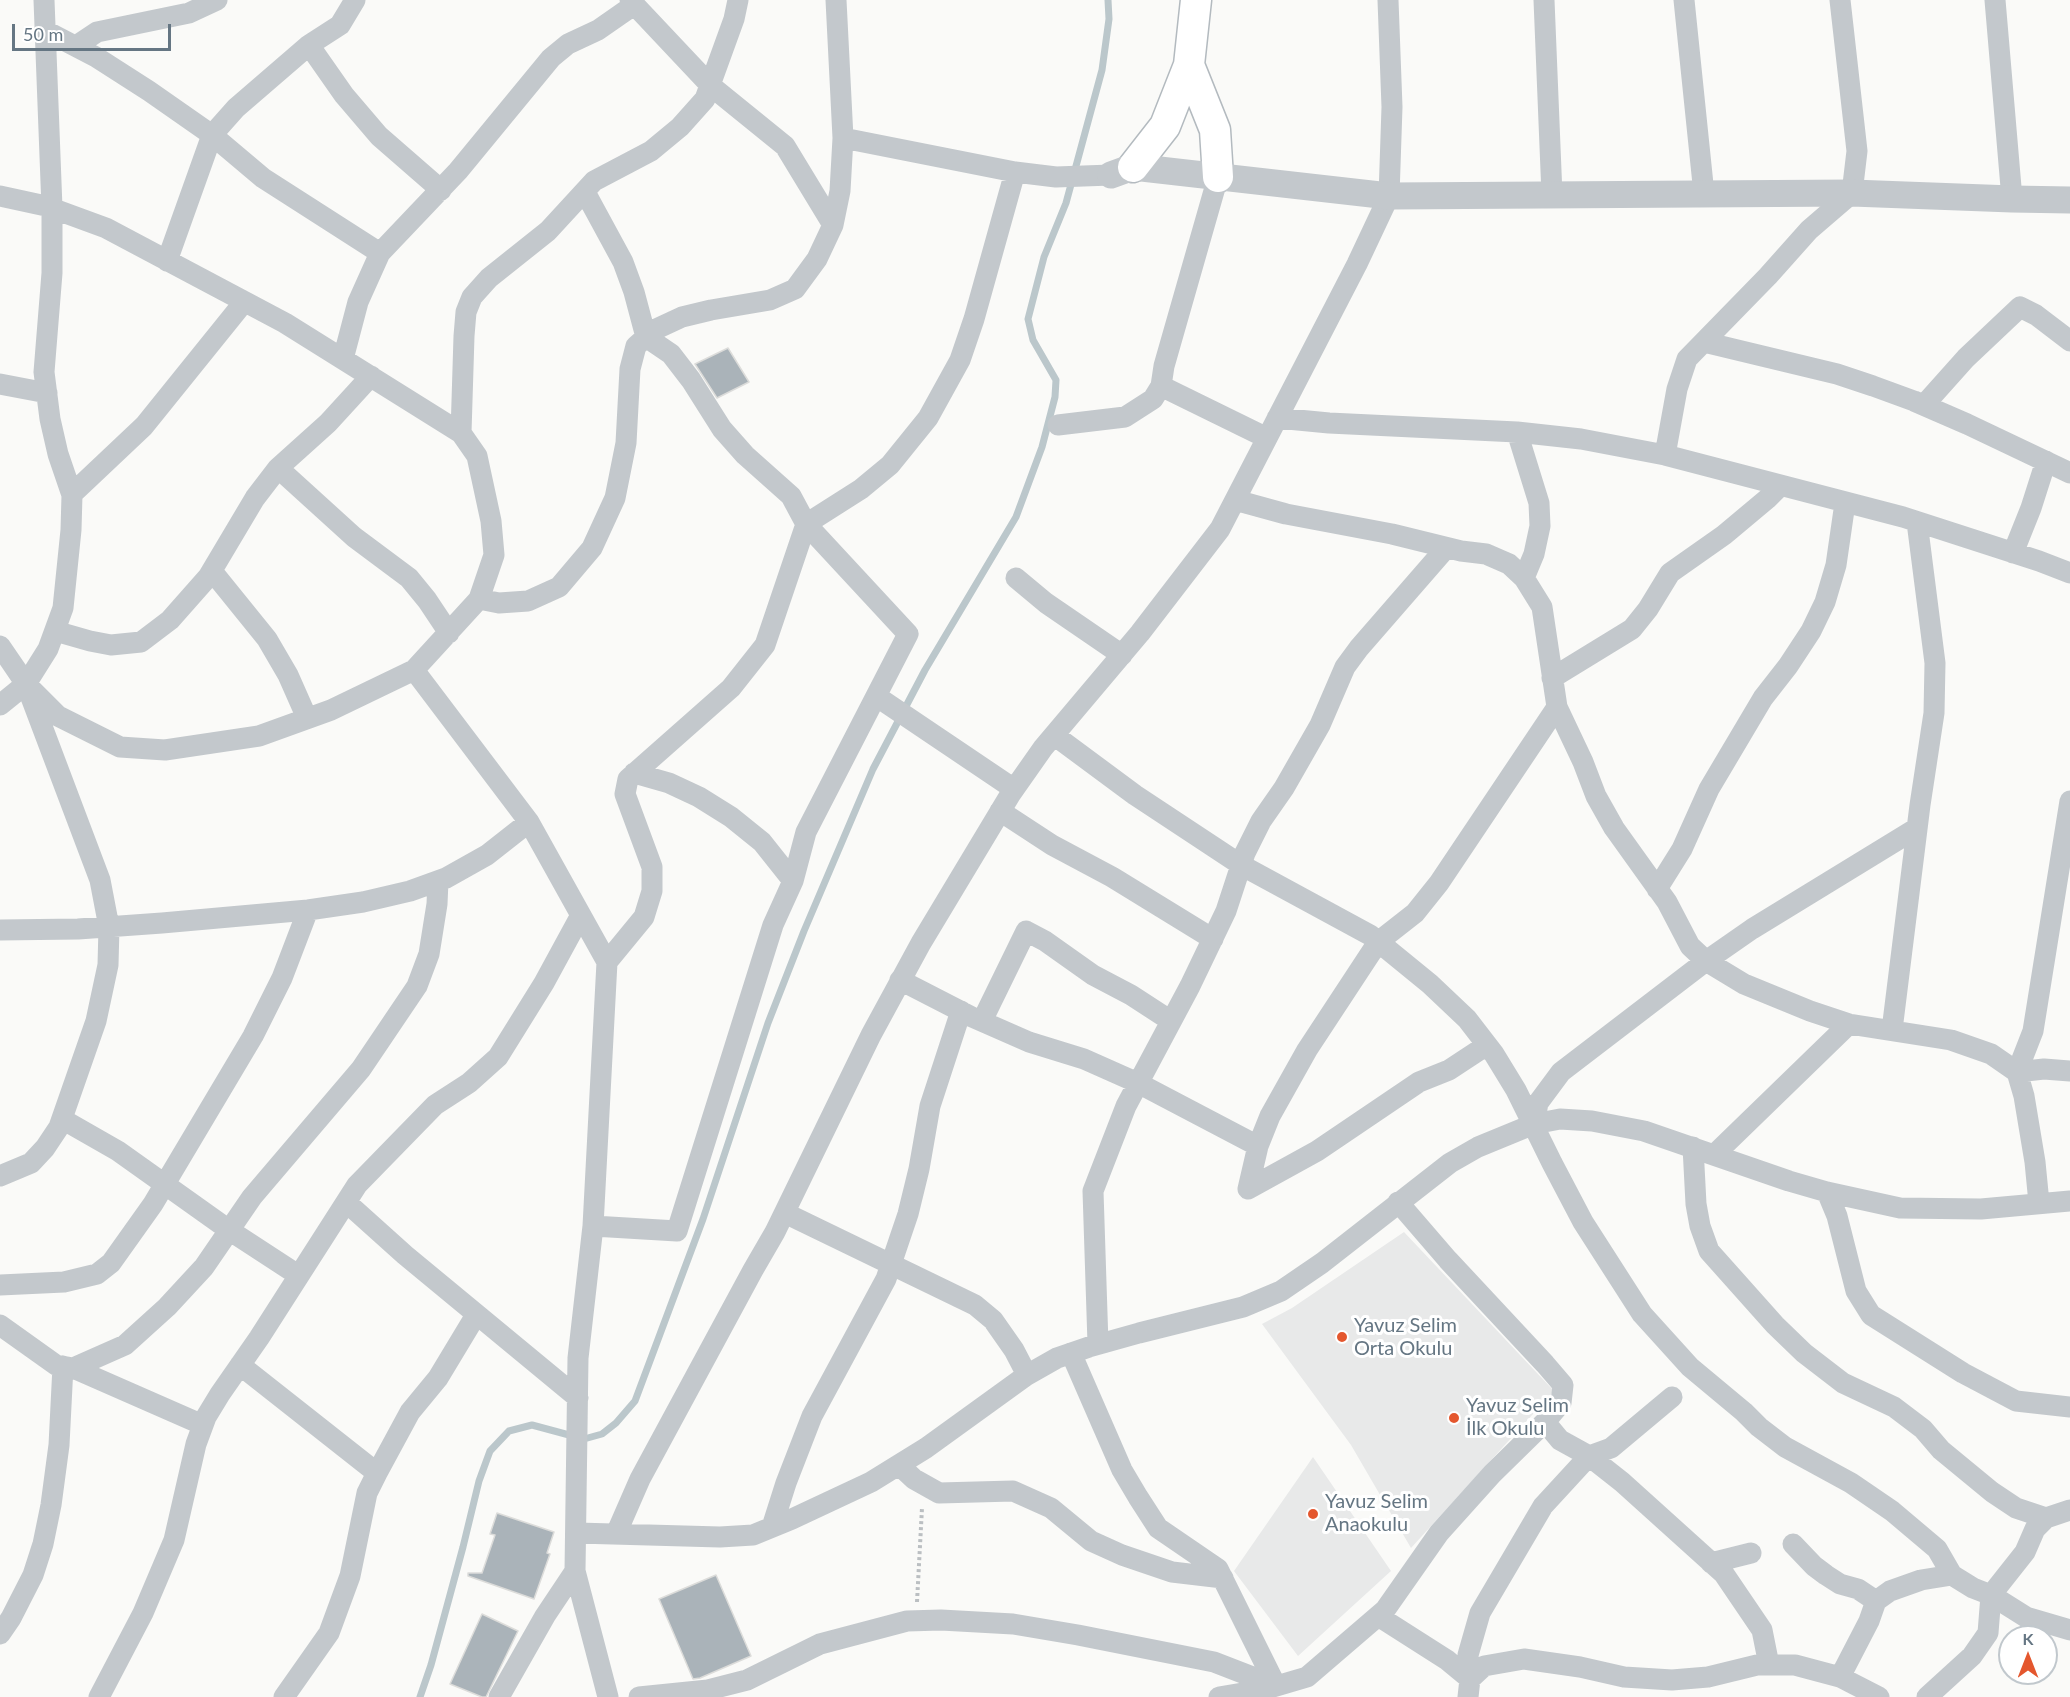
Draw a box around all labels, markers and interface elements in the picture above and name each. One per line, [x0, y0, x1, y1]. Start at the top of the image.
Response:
scale bar [15, 12, 174, 50]
text: 50 m [23, 23, 63, 45]
place label: Yavuz Selim Orta Okulu [1354, 1314, 1457, 1361]
marker: Yavuz Selim Orta Okulu [1335, 1330, 1349, 1344]
place label: Yavuz Selim İlk Okulu [1466, 1394, 1569, 1441]
marker: Yavuz Selim İlk Okulu [1447, 1411, 1461, 1425]
place label: Yavuz Selim Anaokulu [1325, 1490, 1428, 1537]
marker: Yavuz Selim Anaokulu [1306, 1507, 1320, 1521]
north arrow [1998, 1625, 2058, 1685]
text: K [2023, 1629, 2033, 1648]

